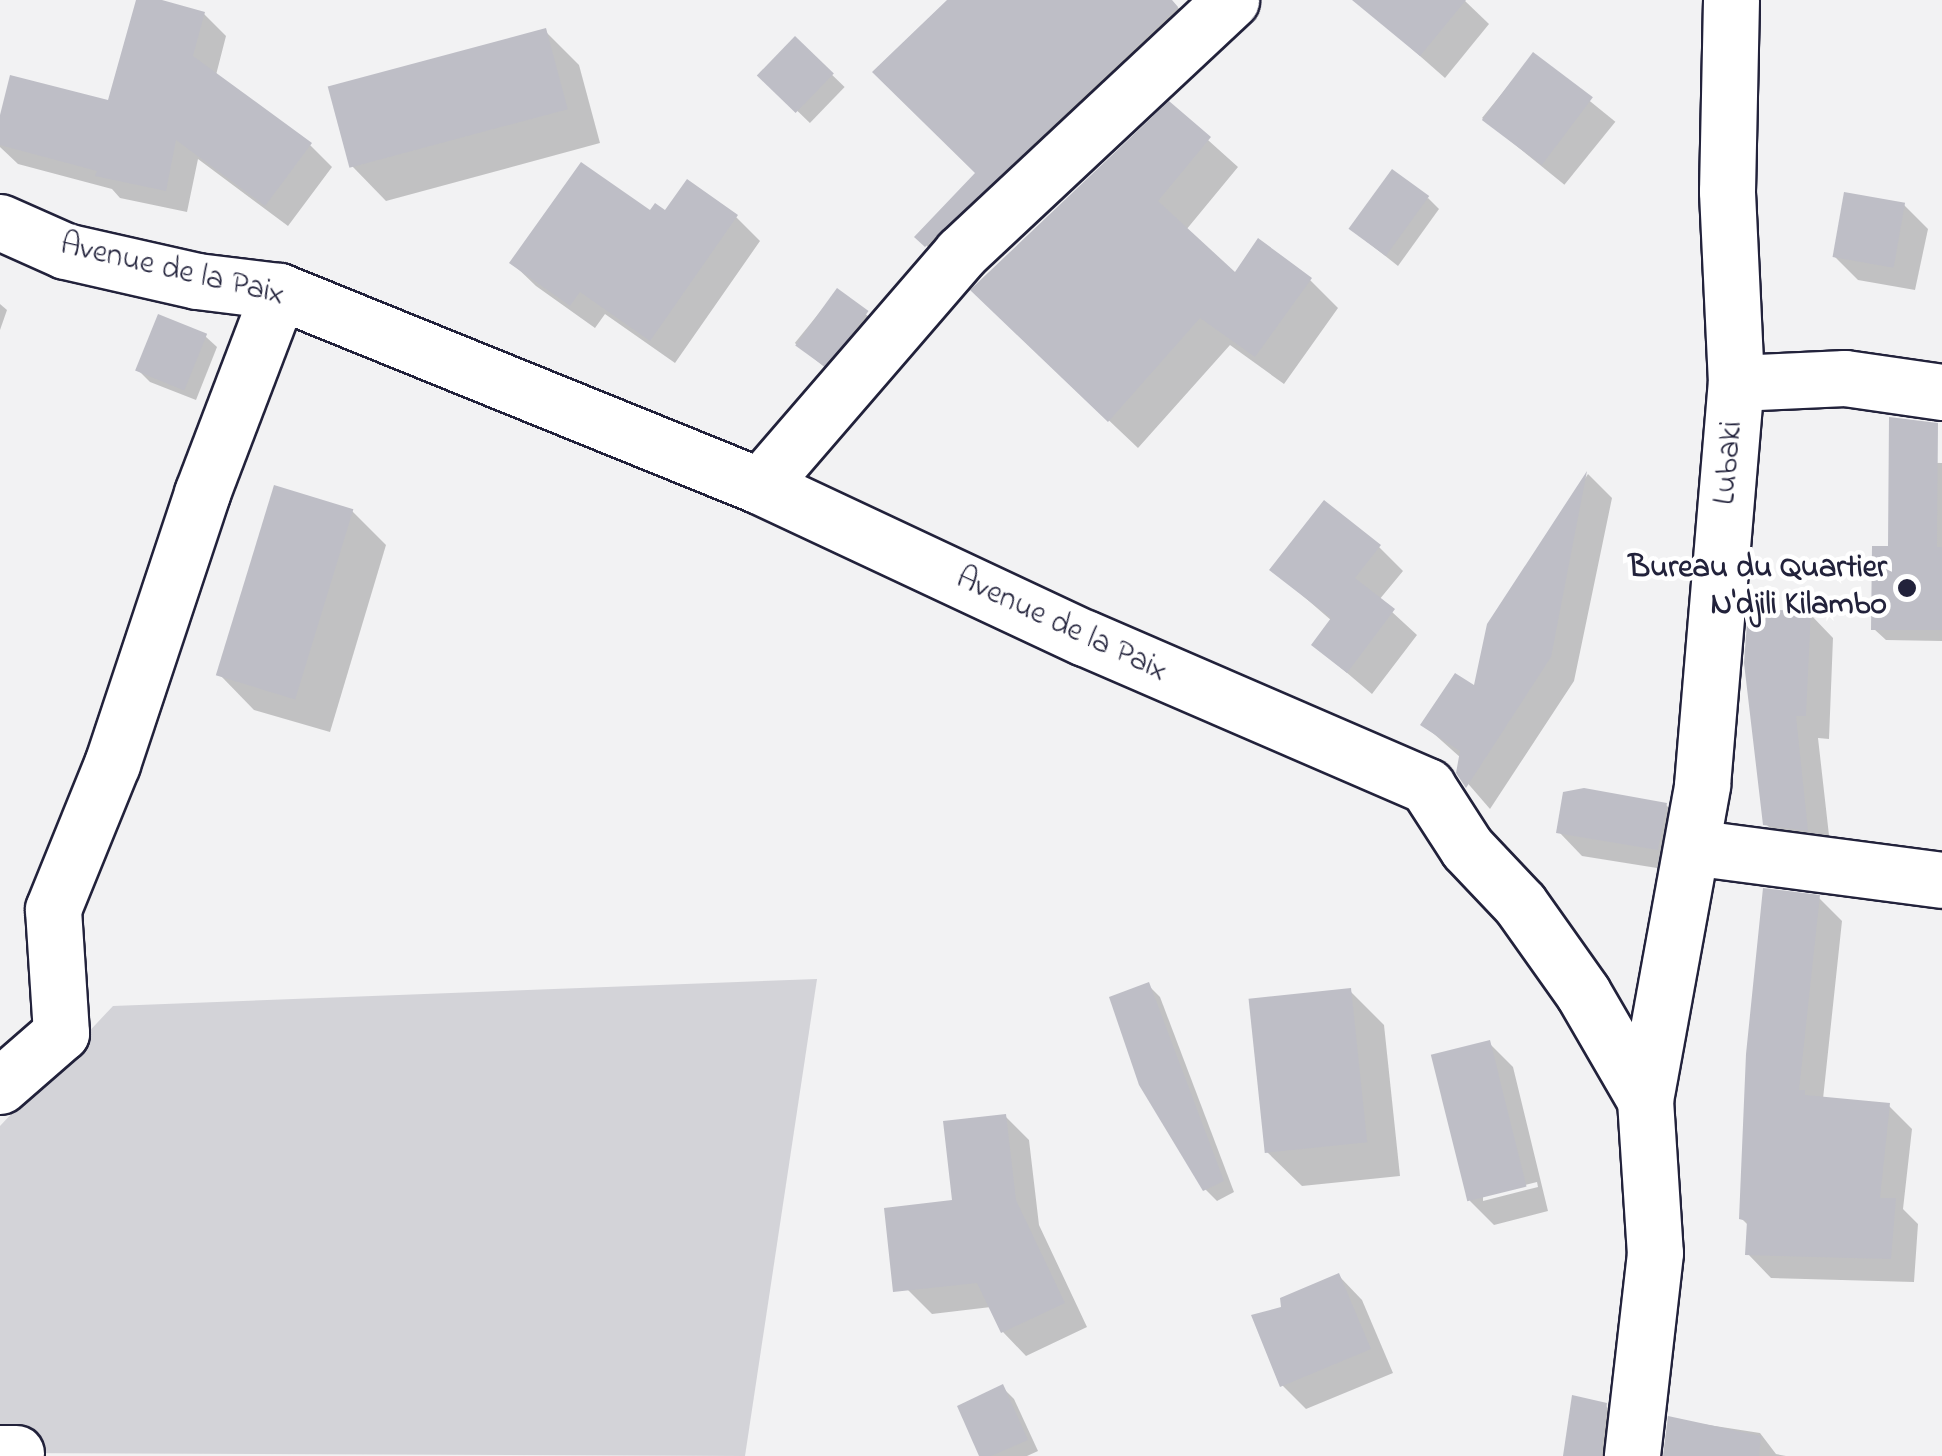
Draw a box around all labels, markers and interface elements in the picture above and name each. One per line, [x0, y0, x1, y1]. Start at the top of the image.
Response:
street label: Avenue de la Paix [56, 227, 288, 315]
street label: Lubaki [1707, 419, 1753, 507]
place label: Bureau du Quartier N'djili Kilambo [1629, 551, 1887, 626]
street label: Avenue de la Paix [949, 560, 1173, 692]
marker: Bureau du Quartier N'djili Kilambo [1896, 577, 1918, 599]

